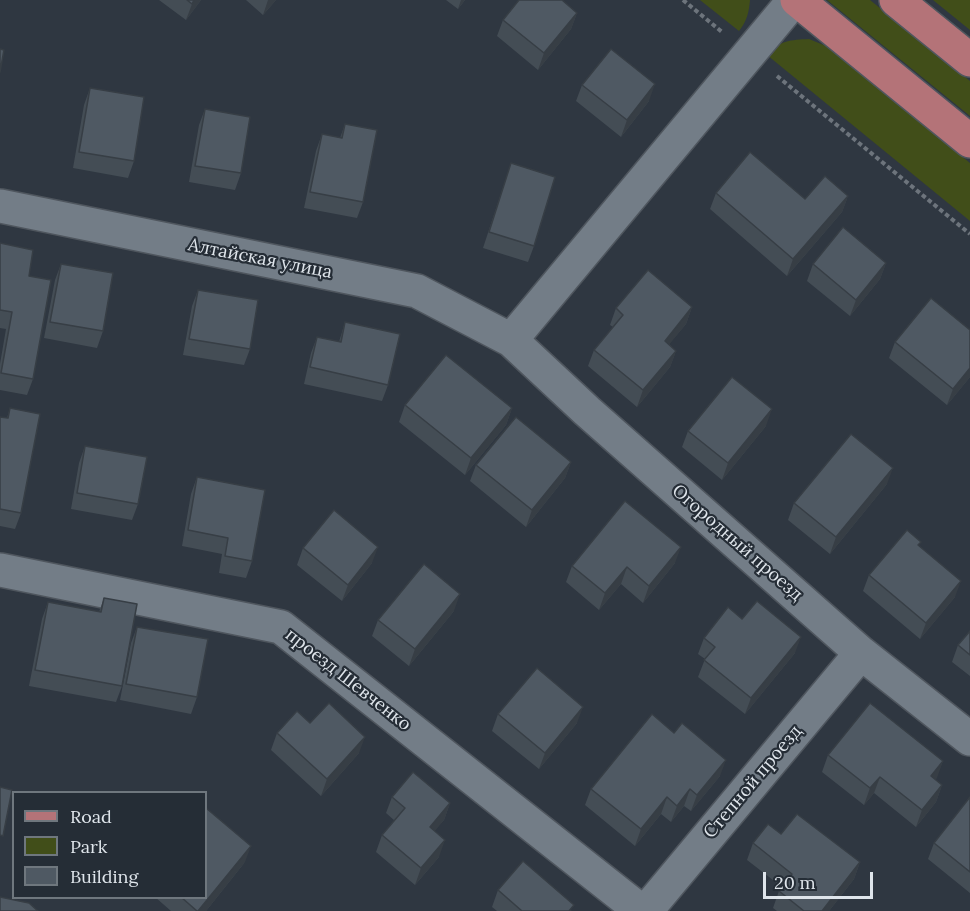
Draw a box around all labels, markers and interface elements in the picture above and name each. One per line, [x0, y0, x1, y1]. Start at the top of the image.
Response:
street label: Алтайская улица [186, 234, 334, 284]
street label: Огородный проезд [667, 480, 807, 606]
street label: проезд Шевченко [281, 624, 415, 736]
street label: Степной проезд [699, 721, 807, 843]
legend [12, 791, 207, 899]
text: Road [70, 805, 112, 828]
text: Park [70, 835, 107, 858]
scale bar [766, 860, 876, 898]
text: Building [70, 865, 138, 888]
text: 20 m [774, 871, 816, 894]

